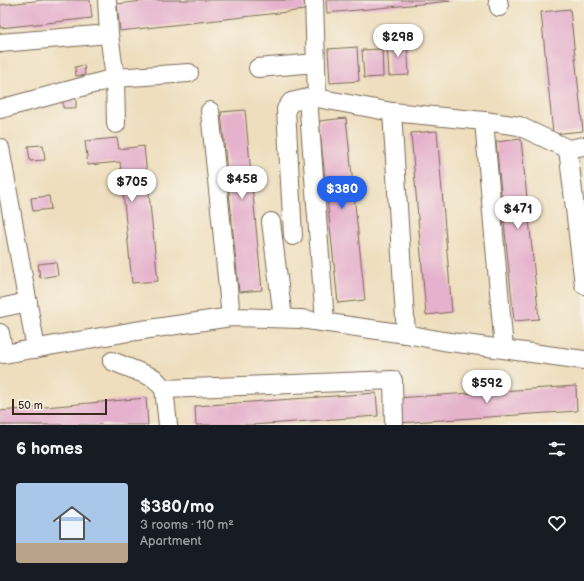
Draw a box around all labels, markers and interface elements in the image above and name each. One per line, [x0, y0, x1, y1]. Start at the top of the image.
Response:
pin: $298 [374, 24, 422, 58]
text: $298 [382, 29, 414, 45]
pin: $458 [218, 166, 266, 200]
pin: $705 [108, 169, 156, 203]
text: $458 [226, 171, 258, 187]
text: $705 [116, 174, 148, 190]
pin: $380 [318, 176, 366, 210]
text: $380 [326, 181, 358, 197]
pin: $471 [494, 196, 542, 230]
text: $471 [504, 201, 532, 217]
pin: $592 [463, 370, 511, 404]
text: $592 [471, 375, 503, 391]
scale bar [12, 397, 107, 416]
text: 50 m [18, 399, 43, 412]
icon: filters [546, 438, 568, 460]
text: 6 homes [16, 439, 83, 459]
text: $380/mo [140, 497, 214, 517]
icon: home [48, 499, 96, 547]
icon: heart [546, 512, 568, 534]
text: 3 rooms · 110 m² [140, 517, 234, 533]
text: Apartment [140, 533, 201, 549]

